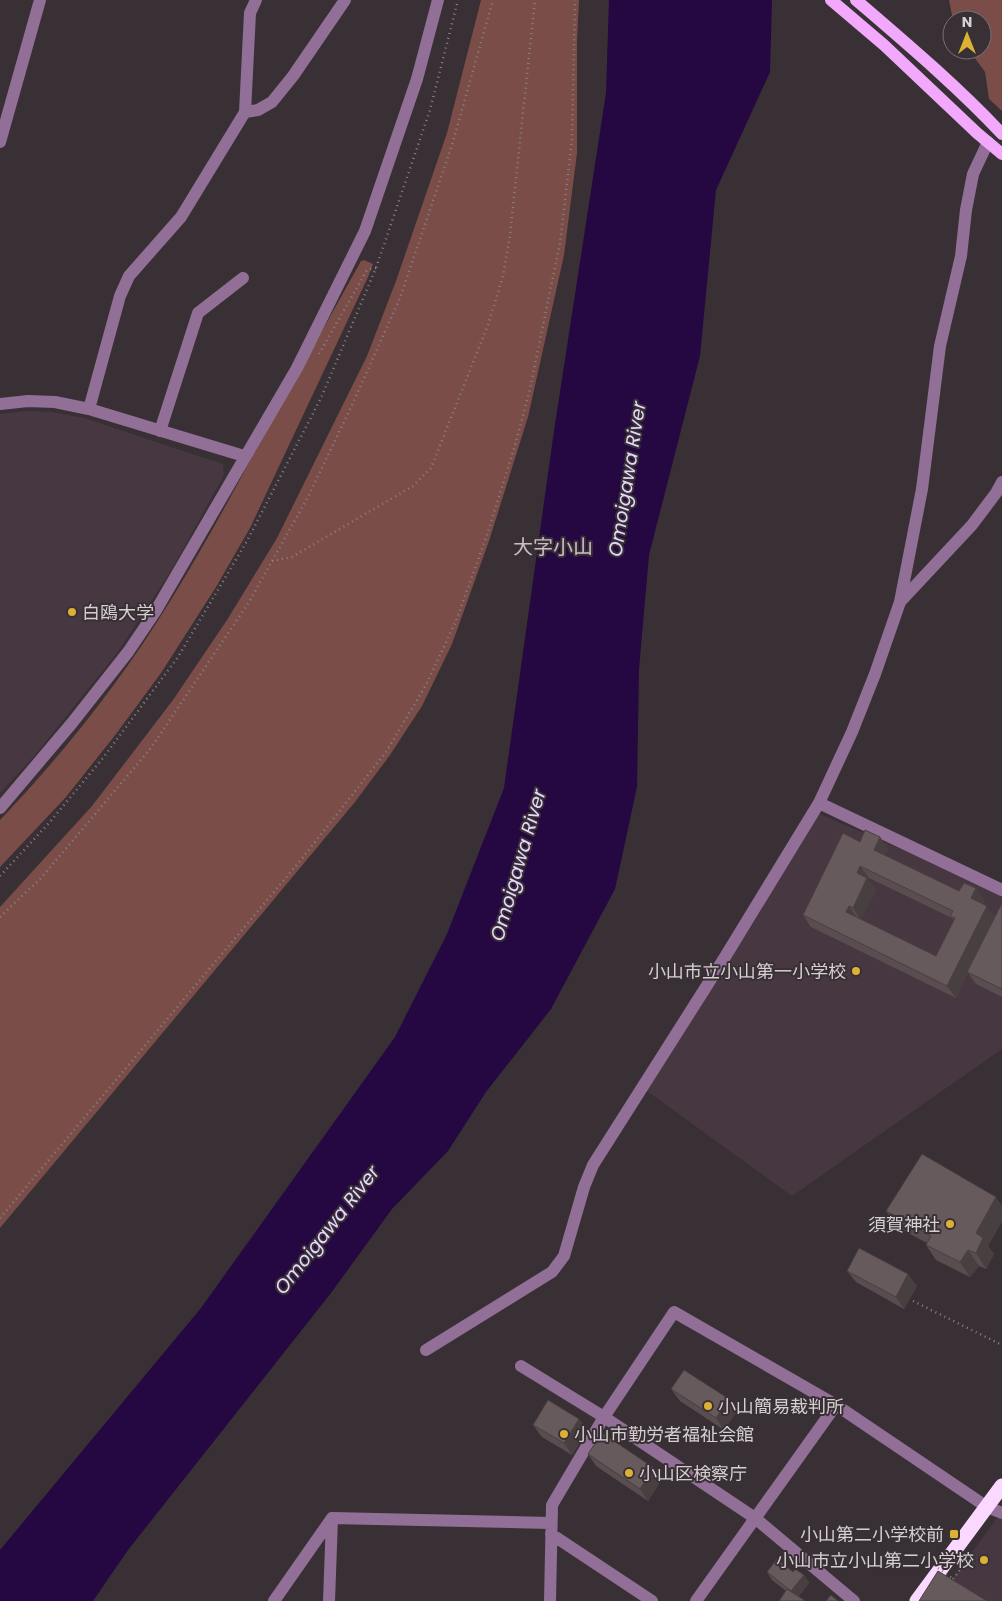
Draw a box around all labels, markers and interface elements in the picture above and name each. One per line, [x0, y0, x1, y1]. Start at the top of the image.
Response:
north arrow [942, 10, 992, 60]
text: N [962, 12, 972, 32]
water label: Omoigawa River [601, 399, 653, 559]
district label: 大字小山 [513, 533, 593, 561]
place label: 白鴎大学 [82, 600, 154, 625]
marker: 白鴎大学 [66, 606, 78, 618]
water label: Omoigawa River [483, 785, 553, 944]
place label: 小山市立小山第一小学校 [648, 959, 846, 984]
marker: 小山市立小山第一小学校 [850, 965, 862, 977]
water label: Omoigawa River [268, 1159, 386, 1300]
place label: 須賀神社 [868, 1212, 940, 1237]
marker: 須賀神社 [944, 1218, 956, 1230]
place label: 小山簡易裁判所 [718, 1394, 844, 1419]
marker: 小山簡易裁判所 [702, 1400, 714, 1412]
place label: 小山市勤労者福祉会館 [574, 1422, 754, 1447]
marker: 小山市勤労者福祉会館 [558, 1428, 570, 1440]
place label: 小山区検察庁 [639, 1461, 747, 1486]
marker: 小山区検察庁 [623, 1467, 635, 1479]
place label: 小山第二小学校前 [800, 1522, 944, 1547]
marker: 小山第二小学校前 [948, 1528, 960, 1540]
place label: 小山市立小山第二小学校 [776, 1548, 974, 1573]
marker: 小山市立小山第二小学校 [978, 1554, 990, 1566]

